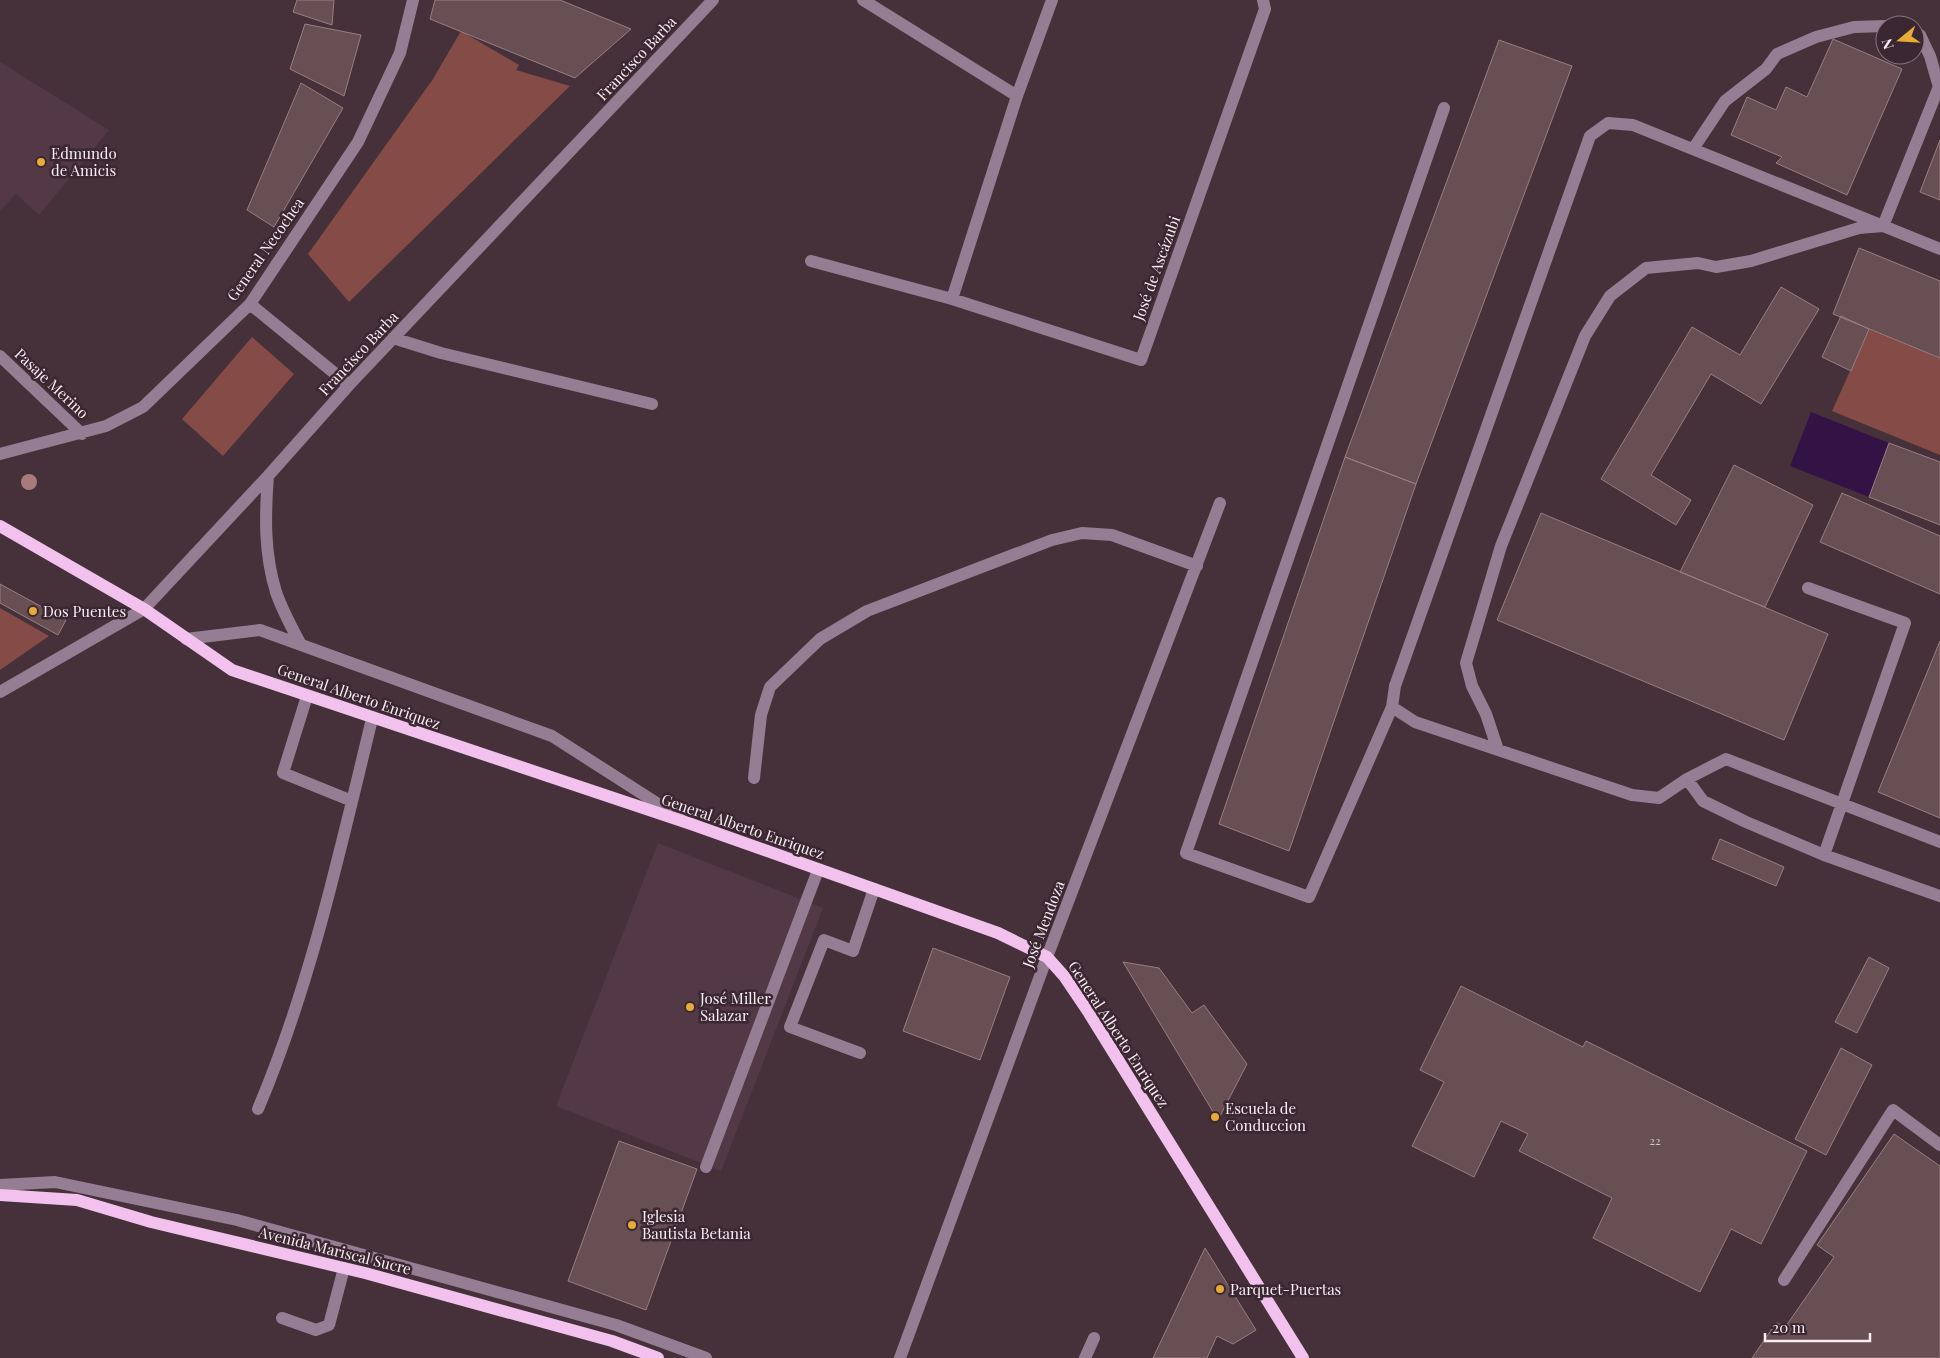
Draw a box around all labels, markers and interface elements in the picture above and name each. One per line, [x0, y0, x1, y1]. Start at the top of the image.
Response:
street label: Francisco Barba [592, 11, 681, 104]
north arrow [1875, 15, 1925, 65]
text: N [1877, 36, 1898, 52]
place label: Edmundo de Amicis [51, 143, 117, 180]
marker: Edmundo de Amicis [35, 156, 47, 168]
street label: General Necochea [222, 193, 308, 304]
street label: José de Ascázubi [1127, 212, 1184, 324]
street label: Francisco Barba [314, 306, 403, 399]
street label: Pasaje Merino [11, 344, 93, 422]
place label: Dos Puentes [43, 601, 126, 621]
marker: Dos Puentes [27, 605, 39, 617]
street label: General Alberto Enriquez [275, 659, 443, 733]
street label: General Alberto Enriquez [659, 789, 827, 863]
street label: José Mendoza [1017, 877, 1069, 971]
street label: General Alberto Enriquez [1064, 957, 1174, 1111]
place label: José Miller Salazar [699, 988, 771, 1025]
marker: José Miller Salazar [684, 1001, 696, 1013]
place label: Escuela de Conduccion [1225, 1098, 1306, 1135]
marker: Escuela de Conduccion [1209, 1111, 1221, 1123]
house number: 22 [1649, 1132, 1661, 1148]
place label: Iglesia Bautista Betania [642, 1206, 751, 1243]
marker: Iglesia Bautista Betania [626, 1219, 638, 1231]
street label: Avenida Mariscal Sucre [256, 1221, 413, 1279]
place label: Parquet-Puertas [1230, 1279, 1341, 1299]
marker: Parquet-Puertas [1214, 1283, 1226, 1295]
scale bar [1765, 1310, 1870, 1342]
text: 20 m [1772, 1317, 1806, 1337]

